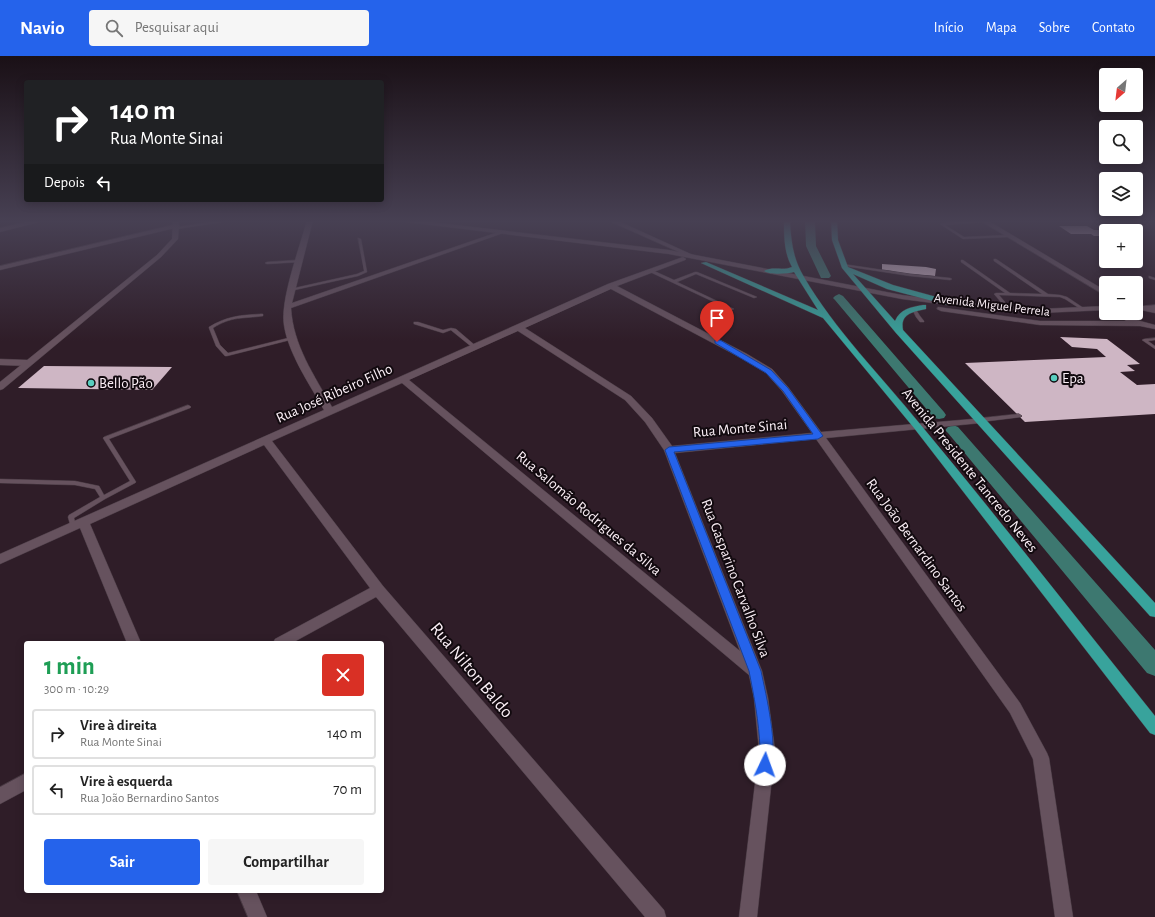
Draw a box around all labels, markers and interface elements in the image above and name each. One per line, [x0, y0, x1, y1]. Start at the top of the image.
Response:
search box [89, 10, 369, 46]
icon: search [103, 17, 125, 39]
text: Navio [20, 19, 65, 38]
text: Pesquisar aqui [135, 20, 219, 35]
text: Início [934, 21, 964, 35]
text: Mapa [986, 21, 1017, 35]
text: Sobre [1039, 21, 1070, 35]
text: Contato [1092, 21, 1135, 35]
north arrow [1099, 68, 1143, 112]
map controls [1099, 68, 1143, 320]
icon: right [44, 96, 96, 148]
text: 140 m [110, 97, 176, 125]
button: search [1099, 120, 1143, 164]
text: Rua Monte Sinai [110, 130, 223, 148]
icon: left [93, 172, 115, 194]
button: layers [1099, 172, 1143, 216]
text: Depois [44, 175, 85, 190]
button: + [1099, 224, 1143, 268]
button: − [1099, 276, 1143, 320]
street label: Avenida Miguel Perrela [933, 292, 1051, 319]
pin [700, 301, 734, 342]
icon: arrive [706, 307, 728, 329]
street label: Rua José Ribeiro Filho [274, 361, 395, 426]
place label: Epa [1062, 371, 1084, 386]
marker: Epa [1049, 373, 1059, 383]
place label: Bello Pão [99, 376, 153, 391]
marker: Bello Pão [86, 378, 96, 388]
street label: Avenida Presidente Tancredo Neves [899, 385, 1040, 555]
street label: Rua Monte Sinai [692, 417, 788, 440]
street label: Rua Salomão Rodrigues da Silva [513, 448, 664, 578]
street label: Rua João Bernardino Santos [863, 476, 970, 615]
street label: Rua Gasparino Carvalho Silva [698, 497, 773, 659]
street label: Rua Nilton Baldo [426, 620, 516, 722]
button: close [322, 654, 364, 696]
text: 1 min [44, 655, 95, 679]
text: 300 m · 10:29 [44, 683, 109, 696]
text: Vire à direita [80, 718, 157, 733]
icon: right [46, 723, 68, 745]
text: 140 m [327, 726, 362, 741]
text: Rua Monte Sinai [80, 736, 162, 749]
position arrow [744, 744, 786, 786]
text: Vire à esquerda [80, 774, 173, 789]
icon: left [46, 779, 68, 801]
text: 70 m [333, 782, 362, 797]
text: Rua João Bernardino Santos [80, 792, 219, 805]
button: Sair [44, 839, 200, 885]
button: Compartilhar [208, 839, 364, 885]

